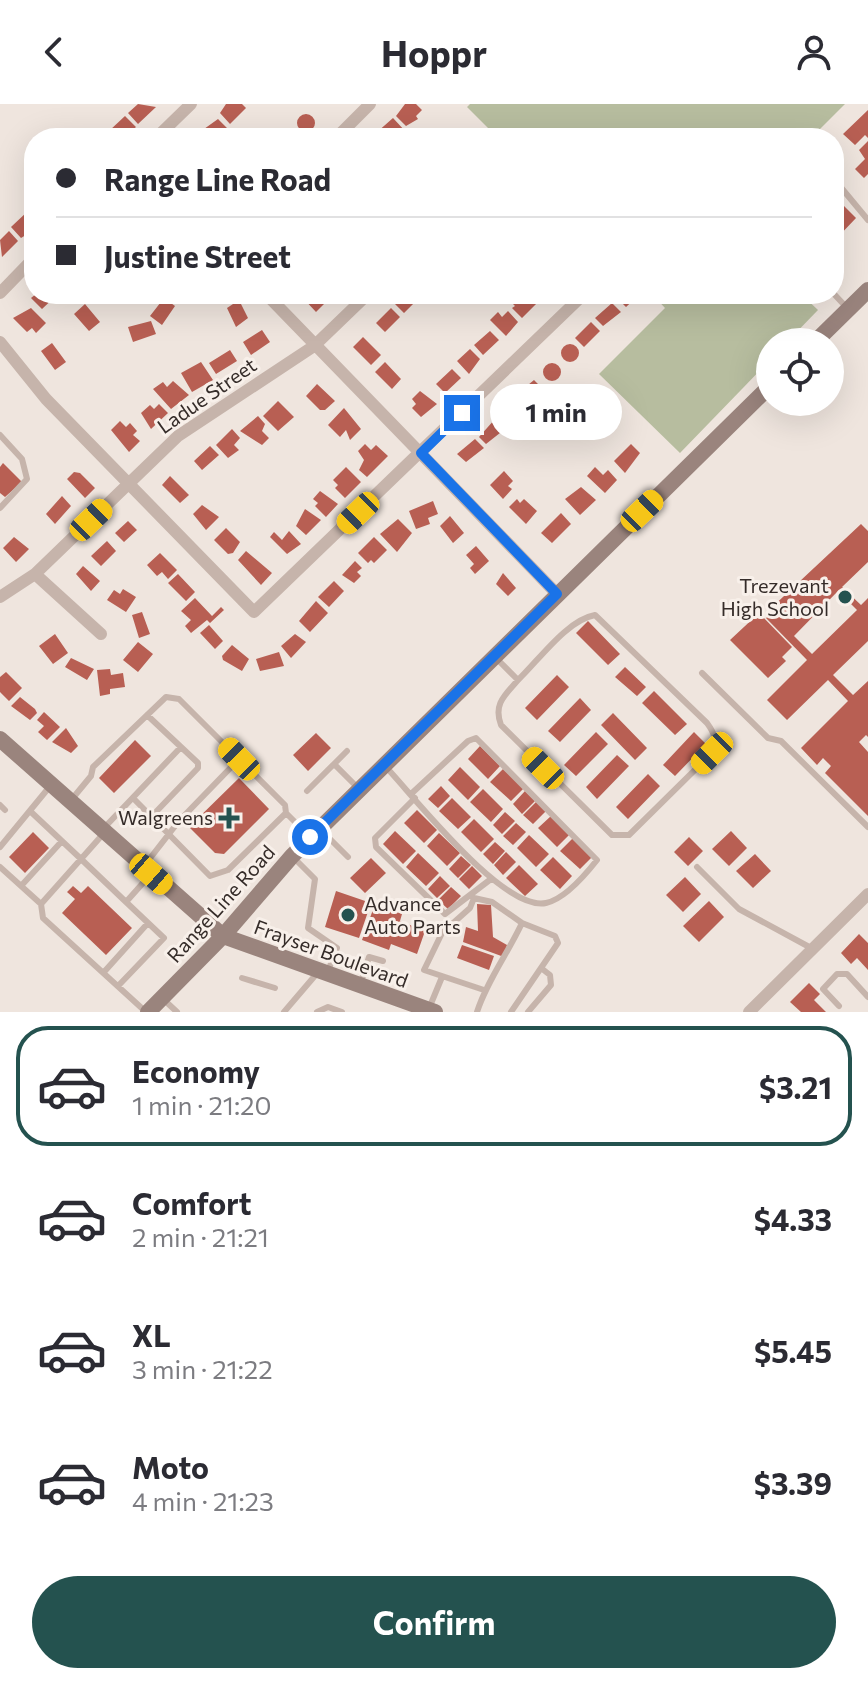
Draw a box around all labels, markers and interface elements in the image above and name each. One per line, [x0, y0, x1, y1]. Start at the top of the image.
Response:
icon: back [32, 30, 76, 74]
text: Hoppr [381, 30, 487, 74]
icon: person [792, 30, 836, 74]
text: Range Line Road [104, 160, 331, 197]
text: Justine Street [104, 237, 291, 274]
map controls [756, 328, 844, 416]
button: locate [756, 328, 844, 416]
street label: Ladue Street [152, 352, 261, 438]
callout: 1 min [490, 385, 622, 441]
route end [444, 395, 480, 431]
text: 1 min [525, 396, 587, 427]
car [616, 486, 668, 536]
car [332, 488, 384, 538]
car [65, 495, 117, 545]
place label: Trezevant High School [721, 573, 829, 620]
marker: Trezevant High School [836, 588, 854, 606]
car [687, 728, 737, 778]
car [214, 733, 264, 785]
car [518, 743, 568, 793]
place label: Walgreens [118, 805, 213, 829]
marker: Walgreens [220, 809, 238, 827]
route start [292, 819, 328, 855]
street label: Range Line Road [161, 840, 279, 967]
car [125, 849, 177, 899]
place label: Advance Auto Parts [364, 891, 461, 938]
marker: Advance Auto Parts [339, 906, 357, 924]
street label: Frayser Boulevard [251, 914, 412, 992]
icon: car [36, 1050, 108, 1122]
text: Economy [132, 1052, 260, 1089]
text: $3.21 [759, 1068, 832, 1105]
text: 1 min · 21:20 [132, 1089, 271, 1120]
icon: car [36, 1182, 108, 1254]
text: Comfort [132, 1184, 251, 1221]
text: $4.33 [754, 1200, 832, 1237]
text: 2 min · 21:21 [132, 1221, 269, 1252]
icon: car [36, 1314, 108, 1386]
text: XL [132, 1316, 171, 1353]
text: $5.45 [754, 1332, 832, 1369]
text: 3 min · 21:22 [132, 1353, 273, 1384]
icon: car [36, 1446, 108, 1518]
text: Moto [132, 1448, 209, 1485]
text: $3.39 [754, 1464, 832, 1501]
text: 4 min · 21:23 [132, 1485, 274, 1516]
button: Confirm [32, 1576, 836, 1668]

